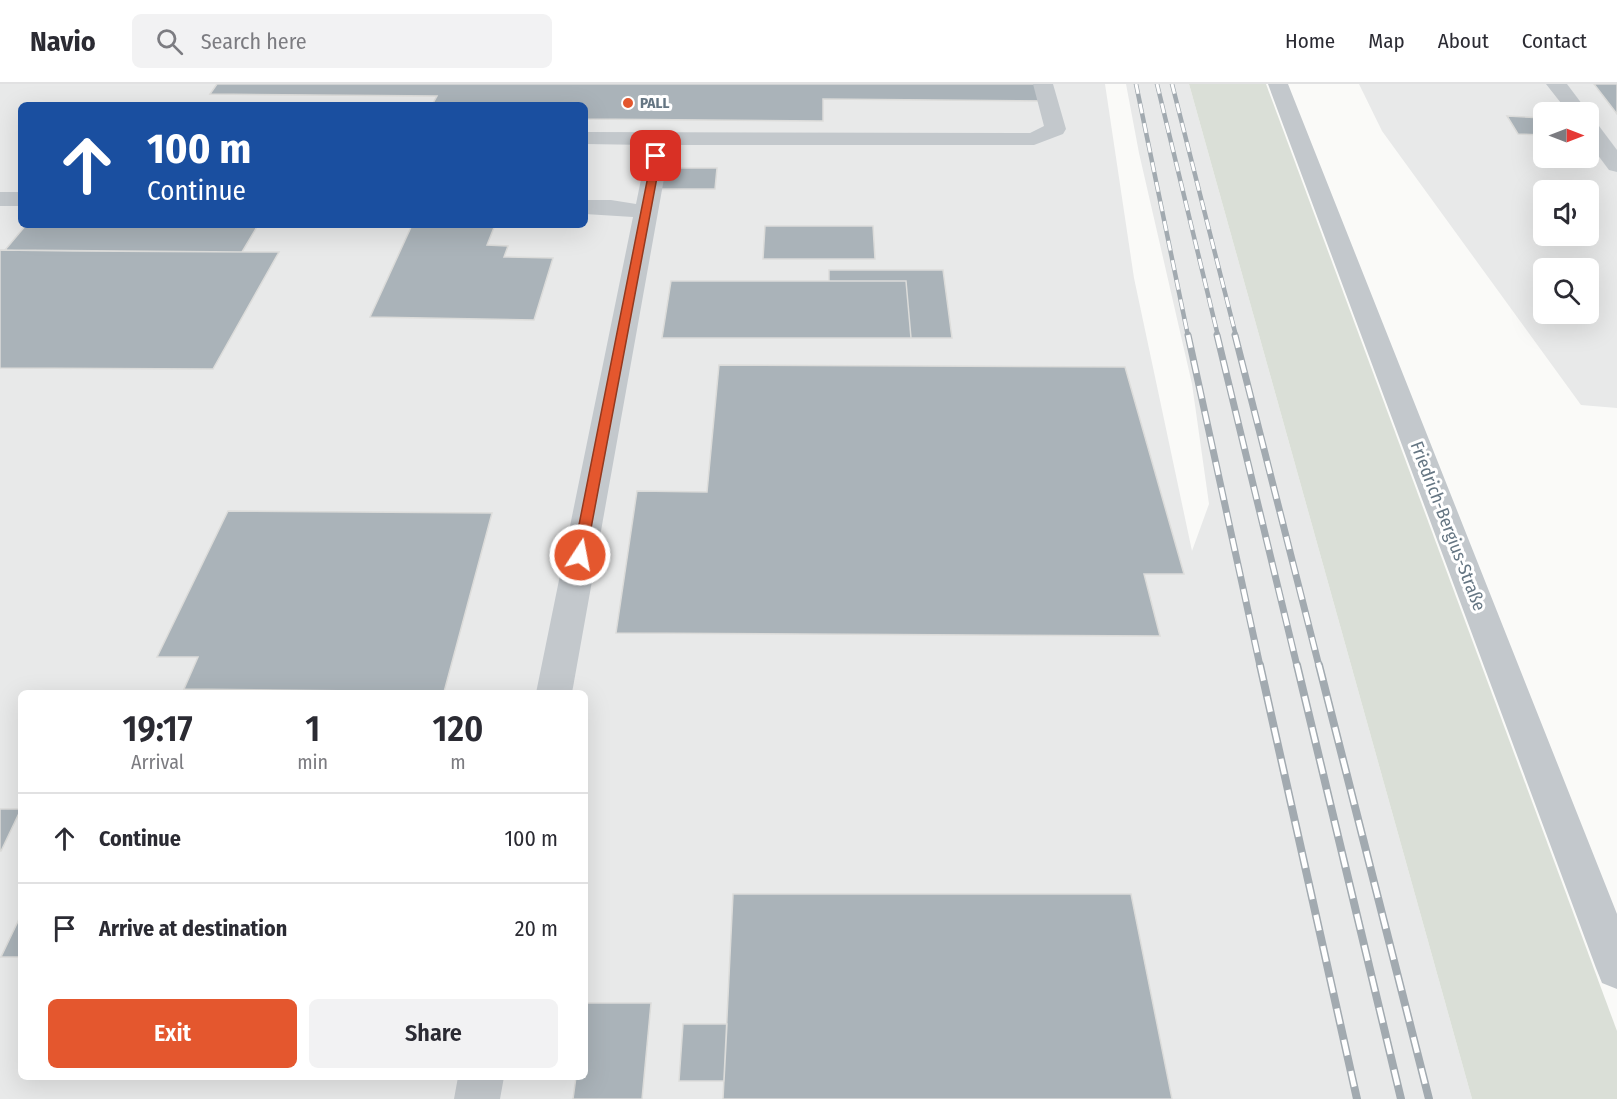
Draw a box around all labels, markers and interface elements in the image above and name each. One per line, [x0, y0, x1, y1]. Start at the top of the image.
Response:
search box [132, 14, 552, 68]
text: Navio [30, 25, 96, 58]
icon: search [153, 25, 186, 58]
text: Search here [201, 28, 307, 55]
text: Home [1285, 28, 1335, 54]
text: Map [1368, 28, 1405, 54]
text: About [1438, 28, 1489, 54]
text: Contact [1522, 28, 1587, 54]
place label: PALL [640, 94, 669, 112]
marker: PALL [621, 96, 635, 110]
north arrow [1533, 102, 1599, 168]
map controls [1533, 102, 1599, 324]
text: 100 m [147, 124, 251, 174]
icon: ahead [48, 126, 126, 204]
pin [630, 130, 681, 181]
icon: arrive [639, 139, 672, 172]
text: Continue [147, 175, 246, 207]
button: sound [1533, 180, 1599, 246]
button: search [1533, 258, 1599, 324]
street label: Friedrich-Bergius-Straße [1406, 438, 1491, 614]
position arrow [548, 523, 612, 587]
text: 19:17 [122, 707, 193, 751]
text: 1 [305, 707, 320, 751]
text: 120 [433, 707, 484, 751]
text: Arrival [131, 750, 184, 774]
text: min [297, 750, 328, 774]
text: m [450, 750, 466, 774]
icon: ahead [48, 822, 81, 855]
text: Continue [99, 825, 181, 852]
text: 100 m [504, 825, 558, 852]
icon: arrive [48, 912, 81, 945]
text: Arrive at destination [99, 915, 287, 942]
text: 20 m [515, 915, 558, 942]
button: Exit [48, 999, 297, 1068]
button: Share [309, 999, 558, 1068]

